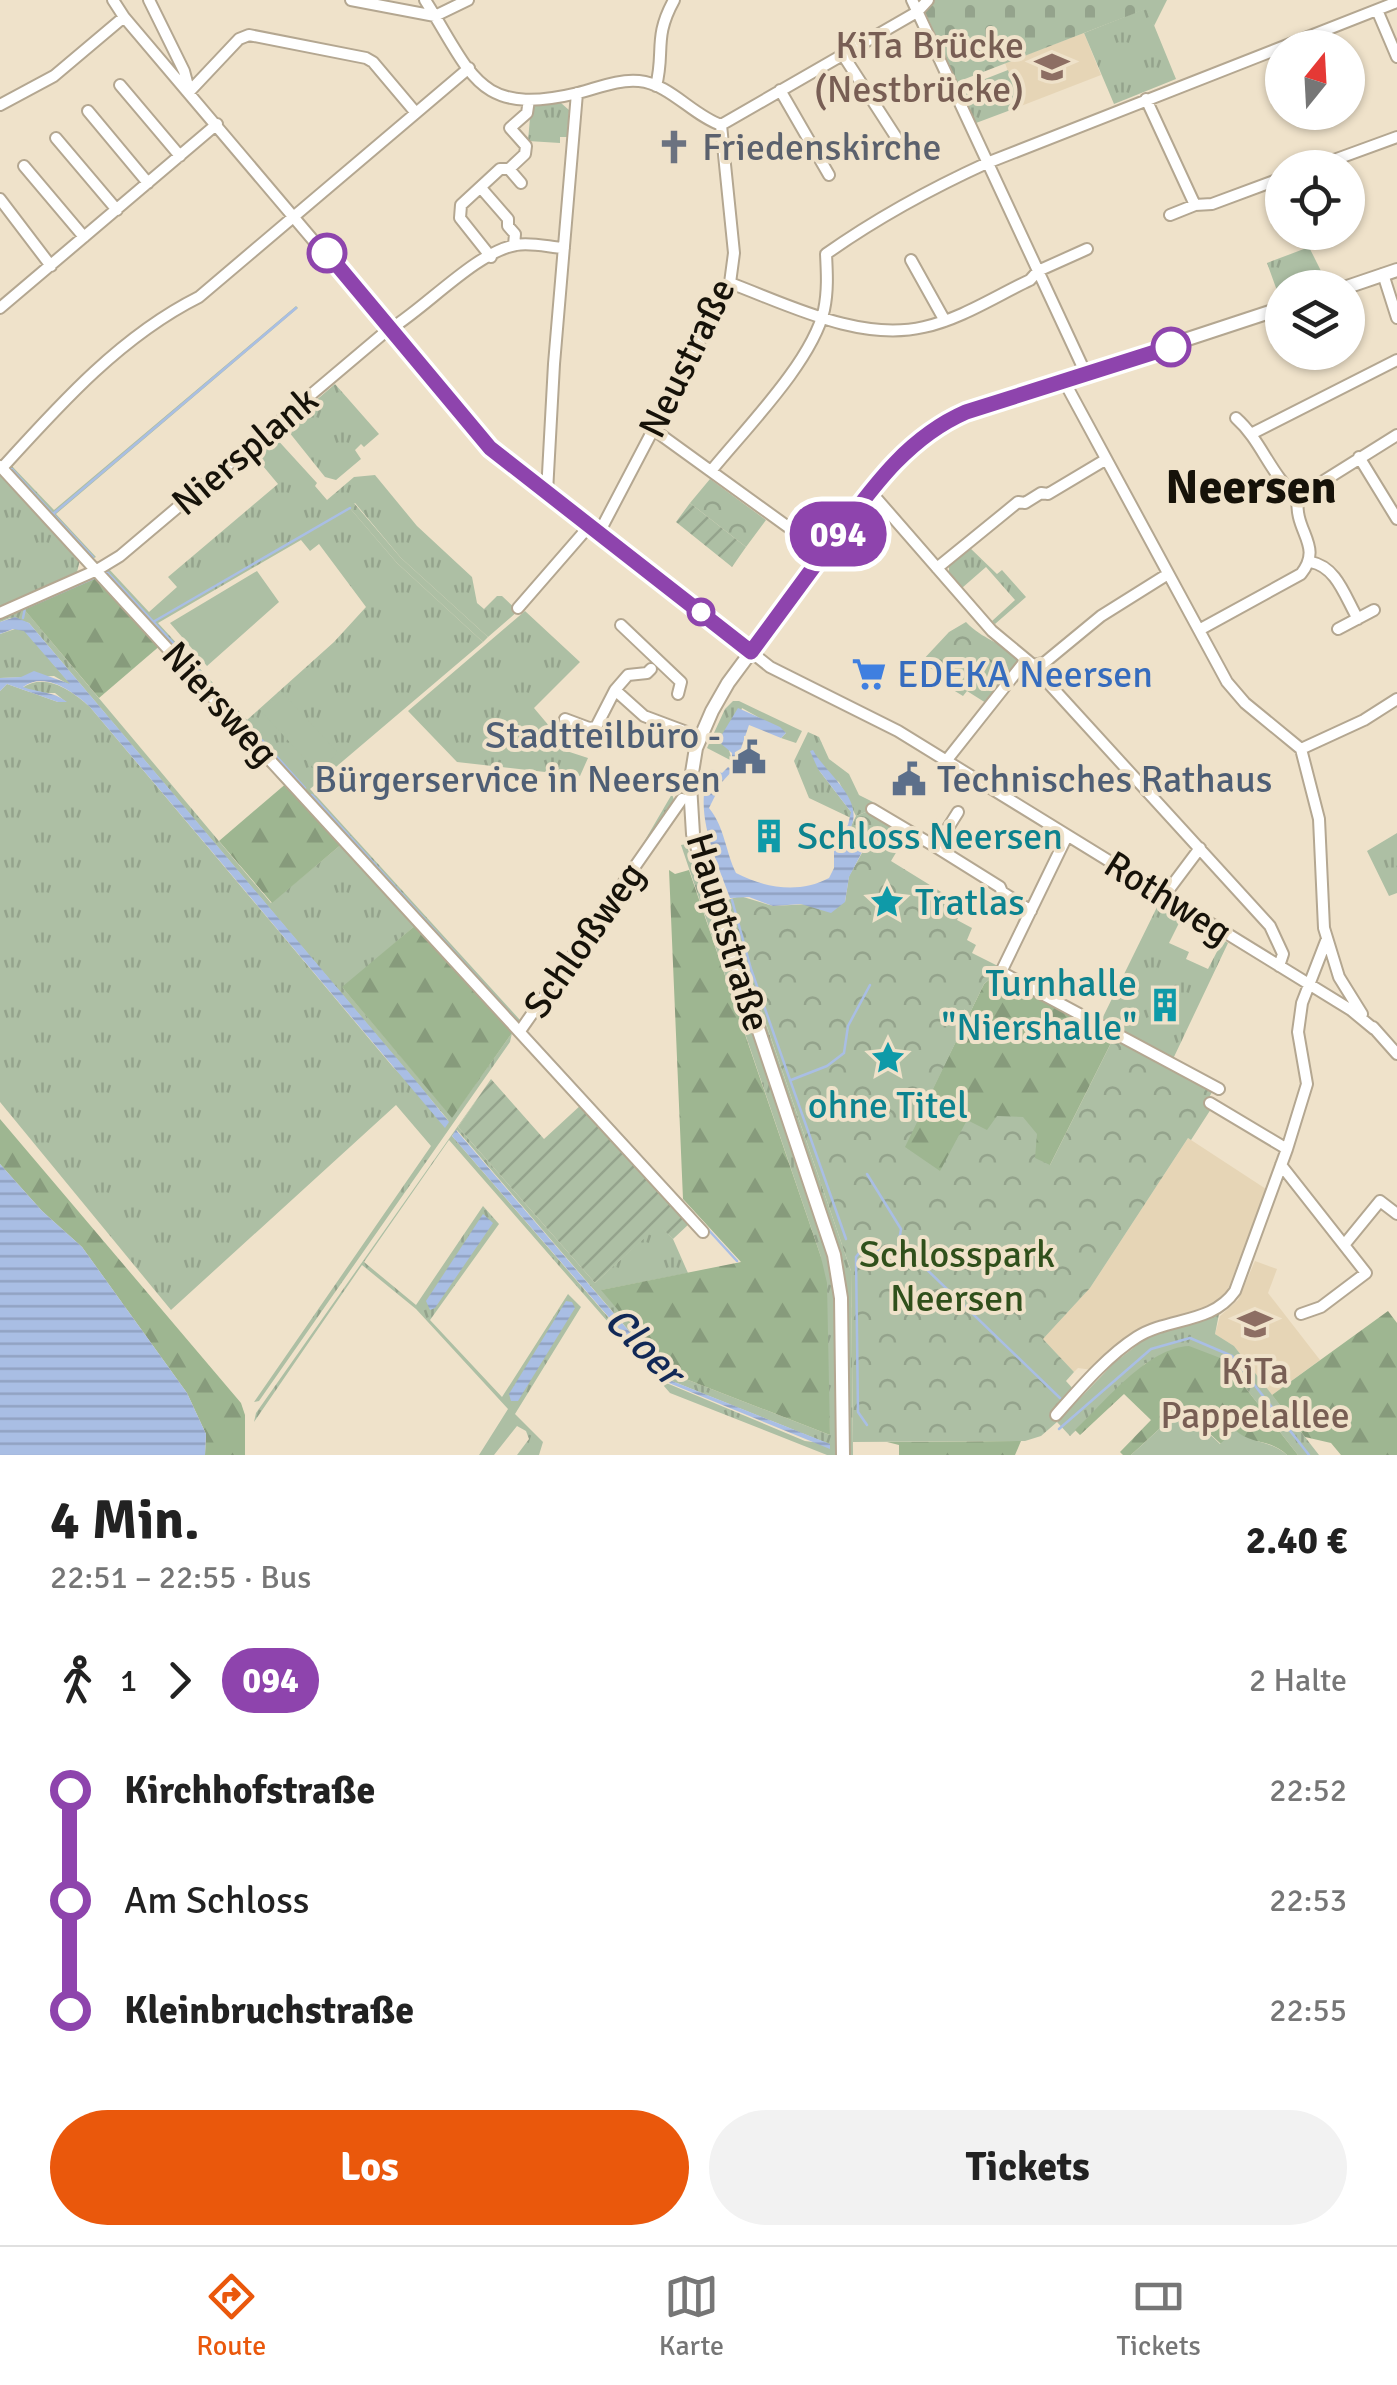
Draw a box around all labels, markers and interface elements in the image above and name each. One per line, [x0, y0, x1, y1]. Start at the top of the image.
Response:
place label: KiTa Brücke (Nestbrücke) [814, 22, 1024, 113]
north arrow [1265, 30, 1365, 130]
map controls [1265, 30, 1365, 370]
school or university icon: KiTa Brücke (Nestbrücke) [1033, 48, 1071, 86]
place label: Friedenskirche [702, 124, 941, 171]
church icon: Friedenskirche [655, 128, 693, 166]
button: locate [1265, 150, 1365, 250]
unlabelled marker [308, 234, 346, 272]
button: layers [1265, 270, 1365, 370]
street label: Neustraße [628, 271, 746, 445]
unlabelled marker [1152, 328, 1190, 366]
street label: Niersplank [162, 376, 328, 526]
district label: Neersen [1165, 458, 1337, 517]
line badge: 094 [780, 502, 896, 566]
text: 094 [810, 513, 866, 556]
unlabelled marker [688, 599, 714, 625]
street label: Niersweg [152, 632, 288, 776]
place label: EDEKA Neersen [897, 651, 1153, 698]
supermarket icon: EDEKA Neersen [850, 655, 888, 693]
place label: Stadtteilbüro - Bürgerservice in Neersen [314, 712, 721, 803]
public building icon: Stadtteilbüro - Bürgerservice in Neersen [730, 738, 768, 776]
place label: Technisches Rathaus [937, 756, 1273, 803]
public building icon: Technisches Rathaus [890, 760, 928, 798]
place label: Schloss Neersen [797, 813, 1063, 860]
building icon: Schloss Neersen [750, 817, 788, 855]
street label: Hauptstraße [676, 827, 780, 1037]
street label: Rothweg [1096, 841, 1240, 955]
street label: Schloßweg [513, 853, 655, 1027]
place label: Tratlas [915, 879, 1025, 926]
place icon: Tratlas [868, 883, 906, 921]
place label: Turnhalle "Niershalle" [942, 960, 1137, 1051]
building icon: Turnhalle "Niershalle" [1146, 986, 1184, 1024]
place icon: ohne Titel [869, 1039, 907, 1077]
place label: ohne Titel [808, 1082, 968, 1129]
park label: Schlosspark Neersen [859, 1231, 1055, 1322]
water label: Cloer [594, 1296, 698, 1400]
school or university icon: KiTa Pappelallee [1236, 1305, 1274, 1343]
place label: KiTa Pappelallee [1160, 1348, 1350, 1439]
text: 4 Min. [50, 1486, 200, 1554]
text: 2.40 € [1246, 1517, 1347, 1564]
text: 22:51 – 22:55 · Bus [50, 1558, 311, 1597]
icon: walk [50, 1653, 105, 1708]
icon: forward [152, 1653, 207, 1708]
text: 094 [242, 1659, 299, 1702]
text: 1 [120, 1661, 137, 1700]
text: 2 Halte [1249, 1661, 1347, 1700]
text: Kirchhofstraße [124, 1767, 375, 1814]
text: 22:52 [1269, 1771, 1347, 1810]
text: Am Schloss [124, 1877, 309, 1924]
text: 22:53 [1269, 1881, 1347, 1920]
text: Kleinbruchstraße [124, 1987, 414, 2034]
text: 22:55 [1269, 1991, 1347, 2030]
button: Los [50, 2110, 689, 2225]
button: Tickets [709, 2110, 1347, 2225]
tab: Route [196, 2269, 266, 2363]
tab: Karte [659, 2269, 724, 2363]
tab: Tickets [1117, 2269, 1201, 2363]

